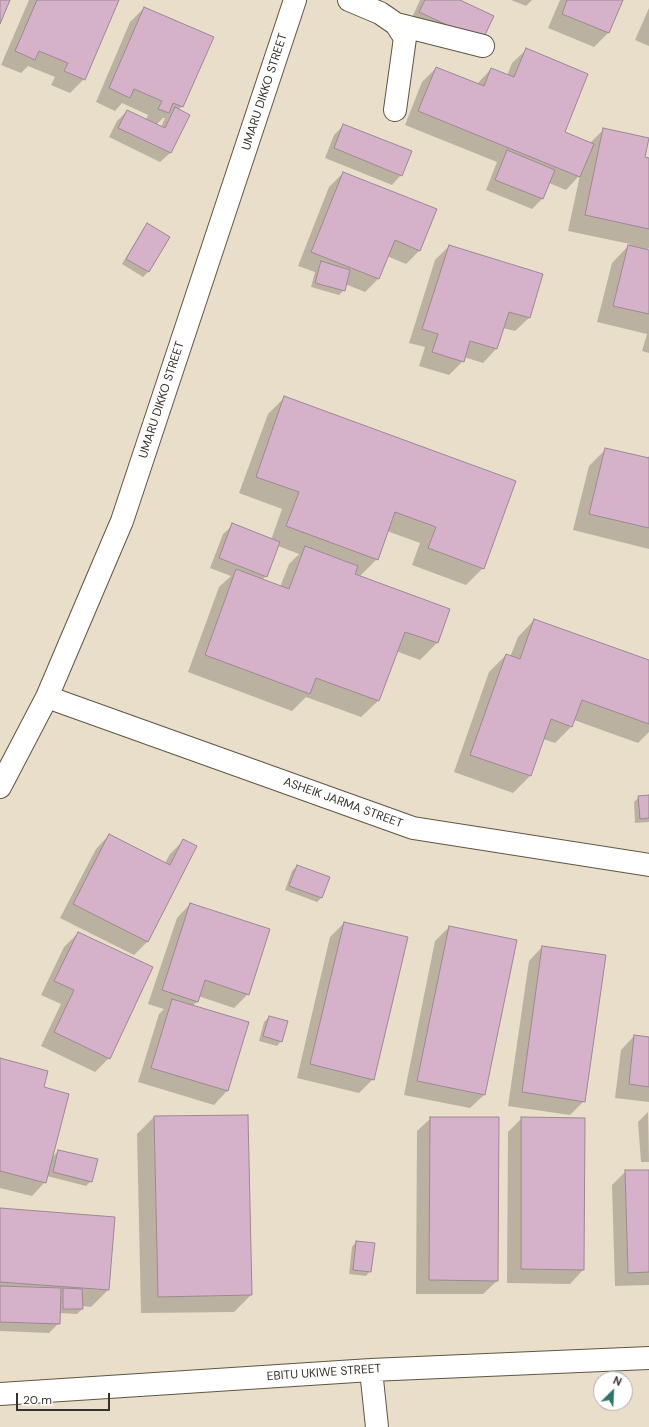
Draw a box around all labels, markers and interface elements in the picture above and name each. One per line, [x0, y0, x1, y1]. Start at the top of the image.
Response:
street label: UMARU DIKKO STREET [239, 32, 291, 152]
street label: UMARU DIKKO STREET [136, 340, 188, 460]
street label: ASHEIK JARMA STREET [281, 775, 405, 831]
street label: EBITU UKIWE STREET [266, 1362, 382, 1384]
north arrow [593, 1371, 633, 1411]
text: N [611, 1373, 624, 1389]
scale bar [18, 1385, 112, 1411]
text: 20 m [23, 1392, 52, 1408]

